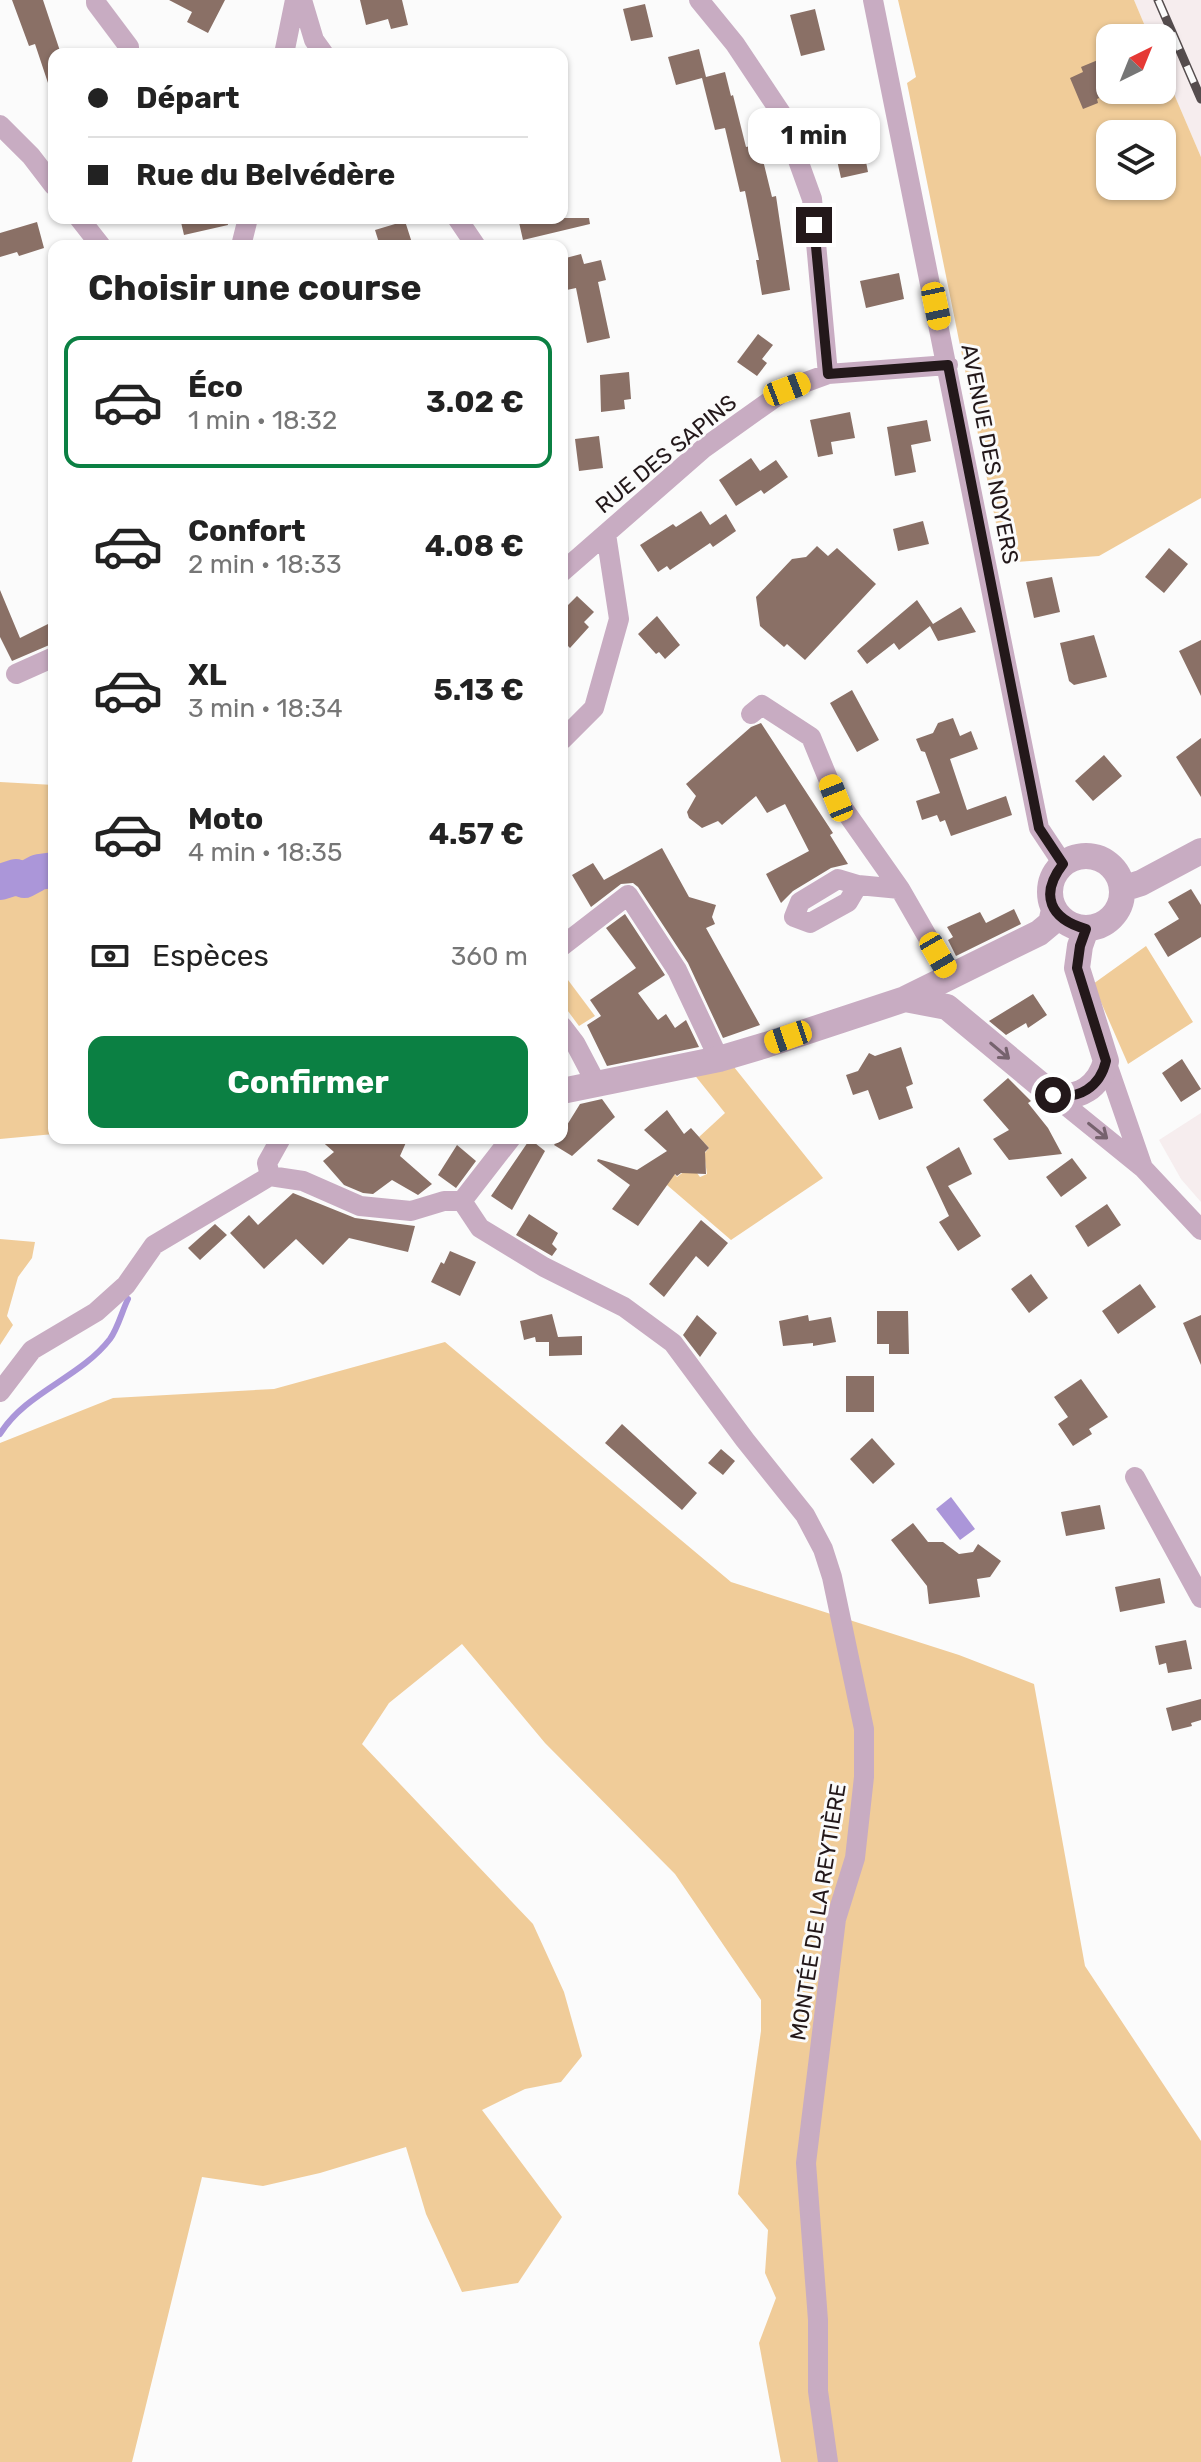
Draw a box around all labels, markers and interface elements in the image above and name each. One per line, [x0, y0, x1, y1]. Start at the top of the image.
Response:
north arrow [1096, 24, 1176, 104]
map controls [1096, 24, 1176, 200]
text: Départ [136, 80, 240, 116]
callout: 1 min [748, 109, 880, 165]
text: 1 min [781, 120, 847, 151]
button: layers [1096, 120, 1176, 200]
text: Rue du Belvédère [136, 157, 395, 193]
route end [796, 207, 832, 243]
text: Choisir une course [88, 266, 422, 309]
car [919, 280, 953, 332]
street label: AVENUE DES NOYERS [955, 342, 1025, 566]
icon: car [92, 366, 164, 438]
text: Éco [188, 369, 243, 405]
car [760, 369, 814, 409]
text: 3.02 € [426, 384, 524, 420]
street label: RUE DES SAPINS [590, 389, 742, 519]
text: 1 min · 18:32 [188, 405, 337, 436]
icon: car [92, 510, 164, 582]
text: Confort [188, 513, 306, 549]
text: 4.08 € [425, 528, 524, 564]
text: 2 min · 18:33 [188, 549, 342, 580]
icon: car [92, 654, 164, 726]
text: XL [188, 657, 227, 693]
text: 5.13 € [434, 672, 524, 708]
text: 3 min · 18:34 [188, 693, 343, 724]
car [816, 771, 856, 825]
icon: car [92, 798, 164, 870]
text: Moto [188, 801, 263, 837]
text: 4.57 € [429, 816, 524, 852]
text: 4 min · 18:35 [188, 837, 342, 868]
car [916, 928, 960, 982]
icon: cash [88, 934, 132, 978]
text: Espèces [152, 938, 269, 974]
text: 360 m [451, 941, 528, 972]
car [761, 1018, 815, 1056]
button: Confirmer [88, 1036, 528, 1128]
one-way arrow [989, 1042, 1010, 1060]
route start [1035, 1077, 1071, 1113]
one-way arrow [1087, 1123, 1108, 1140]
street label: MONTÉE DE LA REYTIÈRE [784, 1781, 852, 2043]

